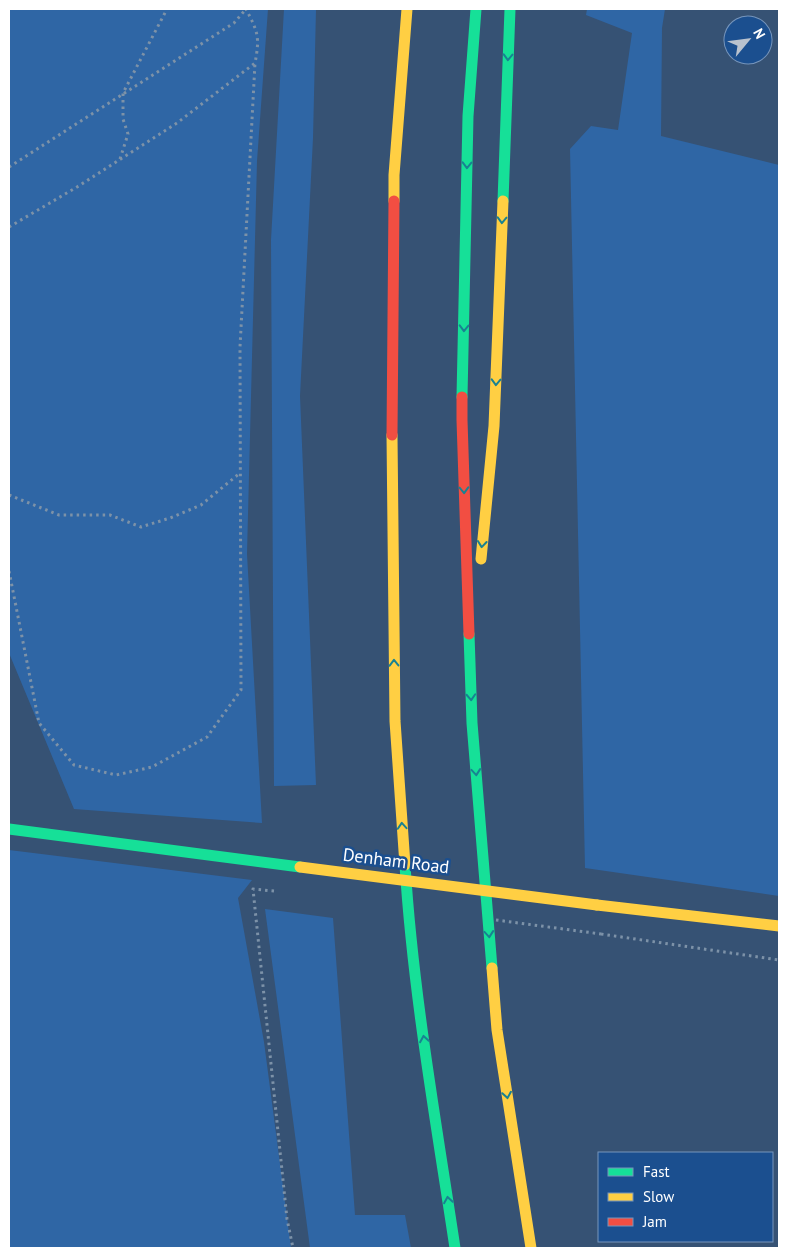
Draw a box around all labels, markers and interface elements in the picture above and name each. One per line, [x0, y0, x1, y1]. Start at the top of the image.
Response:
north arrow [723, 15, 773, 65]
text: N [749, 25, 769, 42]
one-way arrow [503, 54, 514, 62]
one-way arrow [462, 162, 472, 169]
one-way arrow [497, 216, 507, 224]
one-way arrow [459, 324, 469, 332]
one-way arrow [490, 378, 501, 386]
one-way arrow [459, 486, 469, 494]
one-way arrow [477, 540, 488, 548]
one-way arrow [389, 659, 399, 667]
one-way arrow [465, 693, 476, 701]
one-way arrow [470, 768, 481, 776]
one-way arrow [396, 821, 407, 829]
street label: Denham Road [342, 843, 451, 878]
one-way arrow [483, 930, 494, 938]
one-way arrow [419, 1035, 429, 1044]
one-way arrow [501, 1092, 512, 1100]
legend [598, 1152, 773, 1242]
text: Fast [643, 1162, 670, 1181]
text: Slow [643, 1187, 674, 1206]
one-way arrow [443, 1196, 454, 1204]
text: Jam [642, 1212, 667, 1231]

